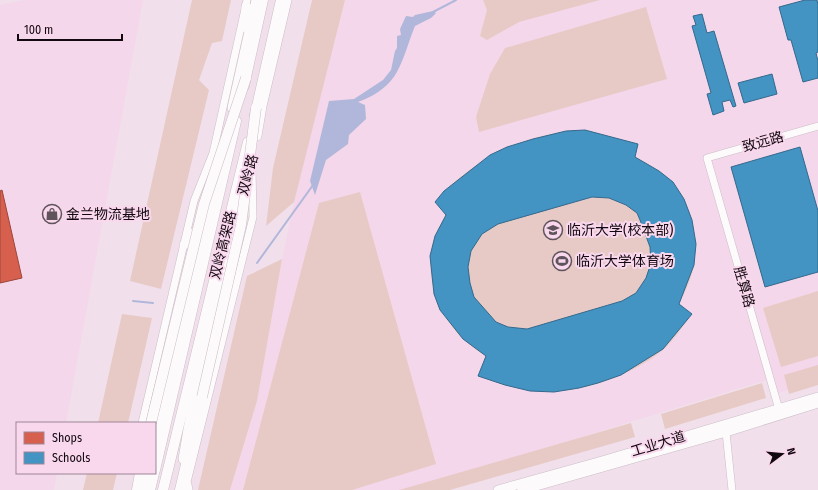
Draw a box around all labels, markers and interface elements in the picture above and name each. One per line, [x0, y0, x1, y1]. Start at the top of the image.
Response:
scale bar [18, 16, 122, 42]
text: 100 m [24, 23, 53, 37]
street label: 致远路 [740, 128, 786, 156]
street label: 双岭路 [234, 153, 262, 197]
shop icon: 金兰物流基地 [41, 203, 63, 225]
place label: 金兰物流基地 [66, 206, 150, 223]
street label: 双岭高架路 [206, 209, 240, 281]
school or university icon: 临沂大学(校本部) [542, 219, 564, 241]
place label: 临沂大学(校本部) [567, 222, 673, 239]
sports icon: 临沂大学体育场 [551, 250, 573, 272]
place label: 临沂大学体育场 [576, 253, 674, 270]
street label: 胜算路 [730, 264, 758, 310]
legend [16, 422, 156, 474]
street label: 工业大道 [629, 428, 687, 460]
text: Shops [52, 431, 82, 445]
north arrow [762, 434, 802, 474]
text: N [784, 446, 798, 456]
text: Schools [52, 451, 90, 465]

